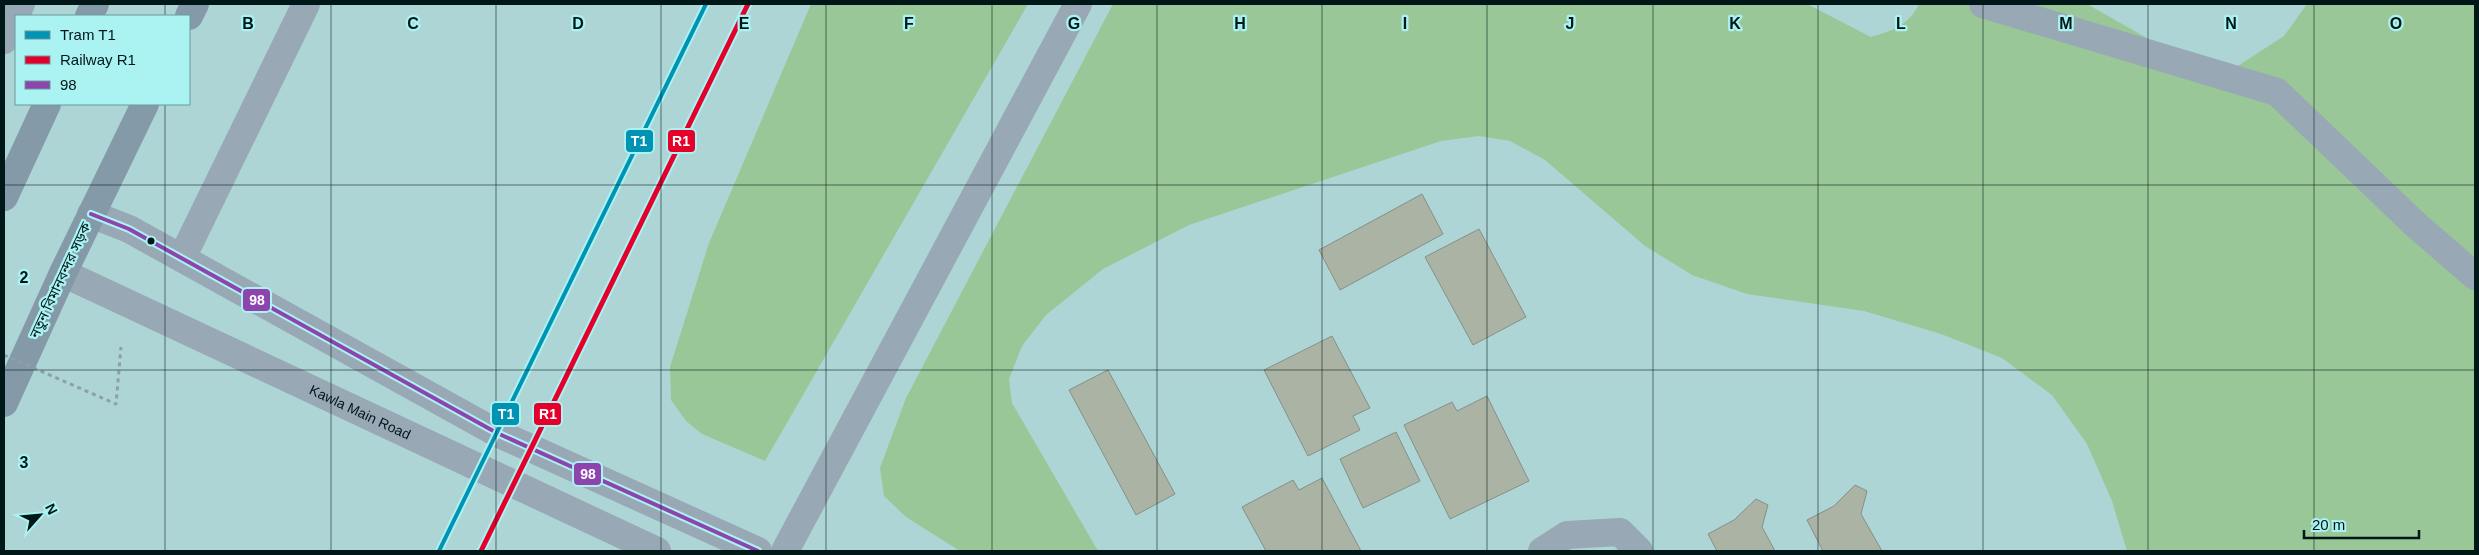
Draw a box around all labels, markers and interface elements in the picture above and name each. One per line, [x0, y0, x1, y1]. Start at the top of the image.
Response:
legend [15, 15, 190, 105]
text: B [242, 15, 254, 32]
text: C [407, 15, 419, 32]
text: D [572, 15, 584, 32]
text: E [739, 15, 750, 32]
text: F [904, 15, 914, 32]
text: G [1068, 15, 1080, 32]
text: H [1234, 15, 1246, 32]
text: I [1403, 15, 1407, 32]
text: J [1566, 15, 1574, 32]
text: K [1729, 15, 1741, 32]
text: L [1896, 15, 1906, 32]
text: M [2059, 15, 2073, 32]
text: N [2225, 15, 2237, 32]
text: O [2390, 15, 2402, 32]
text: Tram T1 [60, 26, 116, 43]
text: Railway R1 [60, 51, 136, 68]
text: 98 [60, 76, 77, 93]
line badge: T1 [625, 129, 654, 153]
line badge: R1 [667, 129, 696, 153]
text: T1 [631, 133, 647, 149]
text: R1 [672, 133, 690, 149]
street label: নতুন বিমানবন্দর সড়ক [26, 219, 95, 342]
unlabelled marker [146, 236, 156, 246]
text: 2 [20, 269, 29, 286]
line badge: 98 [242, 288, 271, 312]
text: 98 [249, 292, 265, 308]
street label: Kawla Main Road [307, 382, 413, 443]
line badge: T1 [491, 402, 520, 426]
line badge: R1 [533, 402, 562, 426]
text: T1 [498, 406, 514, 422]
text: R1 [539, 406, 557, 422]
text: 3 [20, 454, 29, 471]
line badge: 98 [573, 462, 602, 486]
text: 98 [580, 466, 596, 482]
north arrow [15, 490, 65, 540]
text: N [42, 501, 61, 517]
scale bar [2304, 508, 2419, 540]
text: 20 m [2312, 516, 2345, 533]

